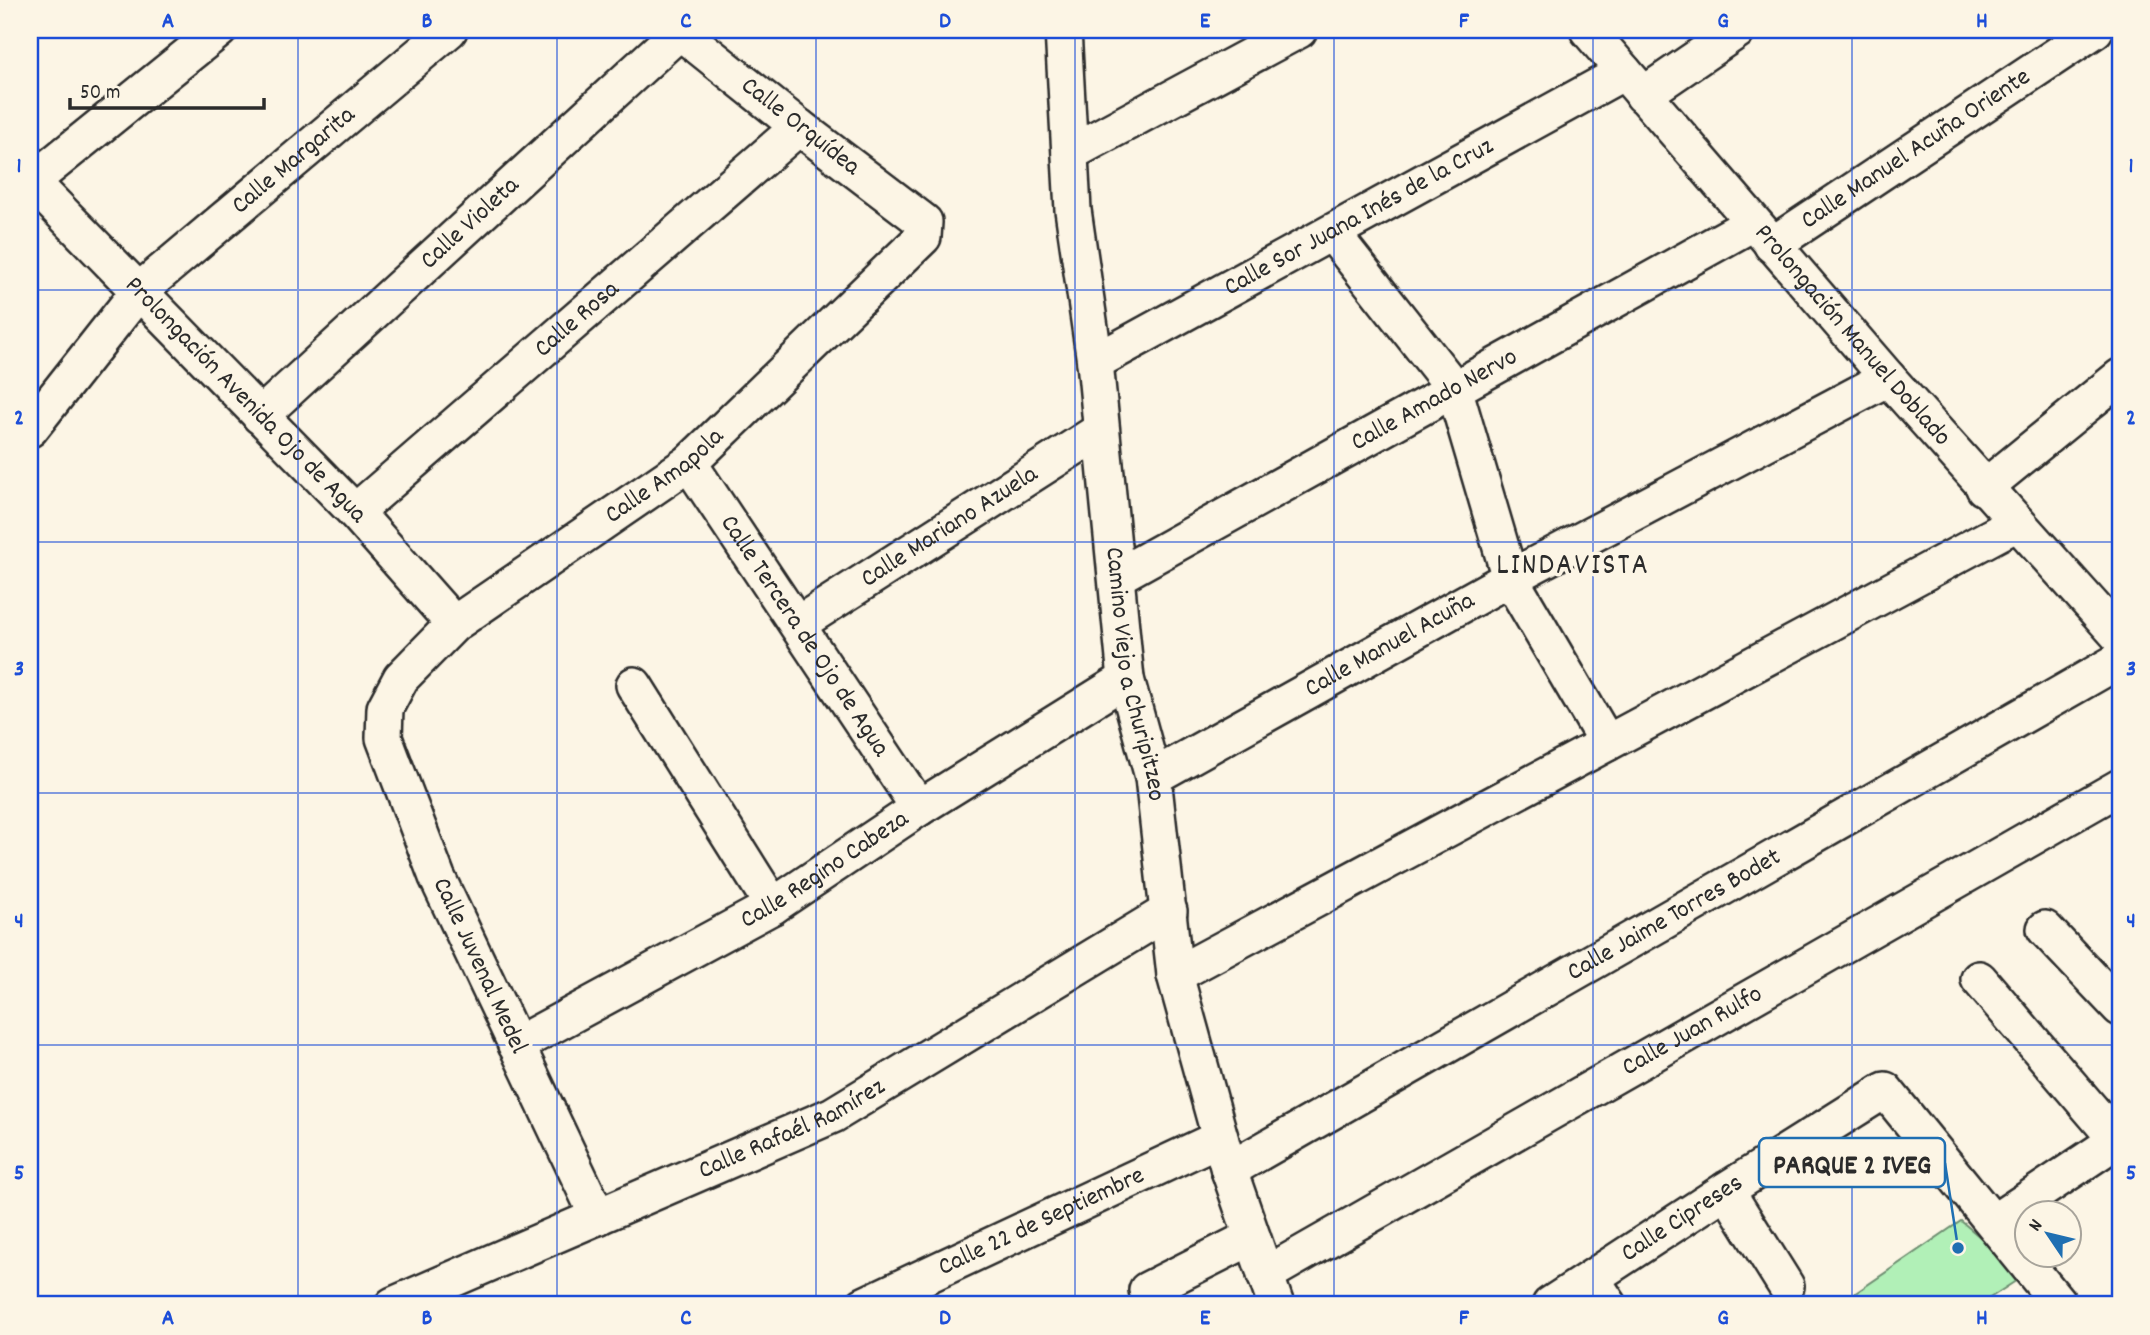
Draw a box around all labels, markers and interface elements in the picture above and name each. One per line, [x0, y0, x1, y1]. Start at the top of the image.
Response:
text: A [162, 6, 174, 39]
text: B [422, 6, 433, 39]
text: C [680, 6, 692, 39]
text: D [939, 6, 951, 39]
text: E [1200, 6, 1211, 39]
text: F [1459, 6, 1470, 39]
text: G [1717, 6, 1729, 39]
text: H [1976, 6, 1988, 39]
street label: Calle Manuel Acuña Oriente [1794, 59, 2038, 239]
scale bar [70, 66, 264, 110]
street label: Calle Orquídea [732, 68, 868, 186]
text: 50 m [80, 79, 120, 109]
street label: Calle Margarita [224, 97, 364, 224]
street label: Calle Sor Juana Inés de la Cruz [1217, 128, 1501, 306]
text: 1 [16, 151, 22, 184]
text: 1 [2128, 151, 2134, 184]
street label: Calle Violeta [412, 168, 529, 279]
street label: Prolongación Manuel Doblado [1745, 216, 1960, 455]
street label: Prolongación Avenida Ojo de Agua [116, 268, 376, 532]
street label: Calle Rosa [526, 271, 628, 367]
street label: Calle Amado Nervo [1344, 339, 1524, 461]
text: 2 [14, 403, 24, 436]
text: 2 [2126, 403, 2136, 436]
street label: Calle Amapola [598, 419, 733, 534]
street label: Calle Mariano Azuela [854, 456, 1046, 597]
street label: Calle Tercera de Ojo de Agua [710, 508, 899, 765]
street label: Camino Viejo a Churipitzeo [1095, 545, 1174, 803]
district label: LINDAVISTA [1496, 546, 1650, 589]
street label: Calle Manuel Acuña [1298, 582, 1482, 707]
text: 3 [14, 654, 24, 687]
text: 3 [2126, 654, 2136, 687]
street label: Calle Regino Cabeza [734, 801, 917, 939]
street label: Calle Jaime Torres Bodet [1560, 839, 1788, 991]
street label: Calle Juvenal Medel [422, 872, 536, 1060]
text: 4 [14, 906, 24, 939]
text: 4 [2126, 906, 2136, 939]
street label: Calle Juan Rulfo [1615, 976, 1769, 1086]
street label: Calle Rafaél Ramírez [693, 1069, 892, 1189]
callout: PARQUE 2 IVEG [1759, 1138, 1945, 1187]
text: PARQUE 2 IVEG [1773, 1148, 1931, 1188]
street label: Calle 22 de Septiembre [932, 1157, 1151, 1286]
text: 5 [14, 1158, 24, 1191]
text: 5 [2126, 1158, 2136, 1191]
street label: Calle Cipreses [1614, 1165, 1750, 1272]
north arrow [2014, 1198, 2084, 1268]
text: N [2023, 1215, 2051, 1238]
text: A [162, 1303, 174, 1335]
text: B [422, 1303, 433, 1335]
text: C [680, 1303, 692, 1335]
text: D [939, 1303, 951, 1335]
text: E [1200, 1303, 1211, 1335]
text: F [1459, 1303, 1470, 1335]
text: G [1717, 1303, 1729, 1335]
text: H [1976, 1303, 1988, 1335]

